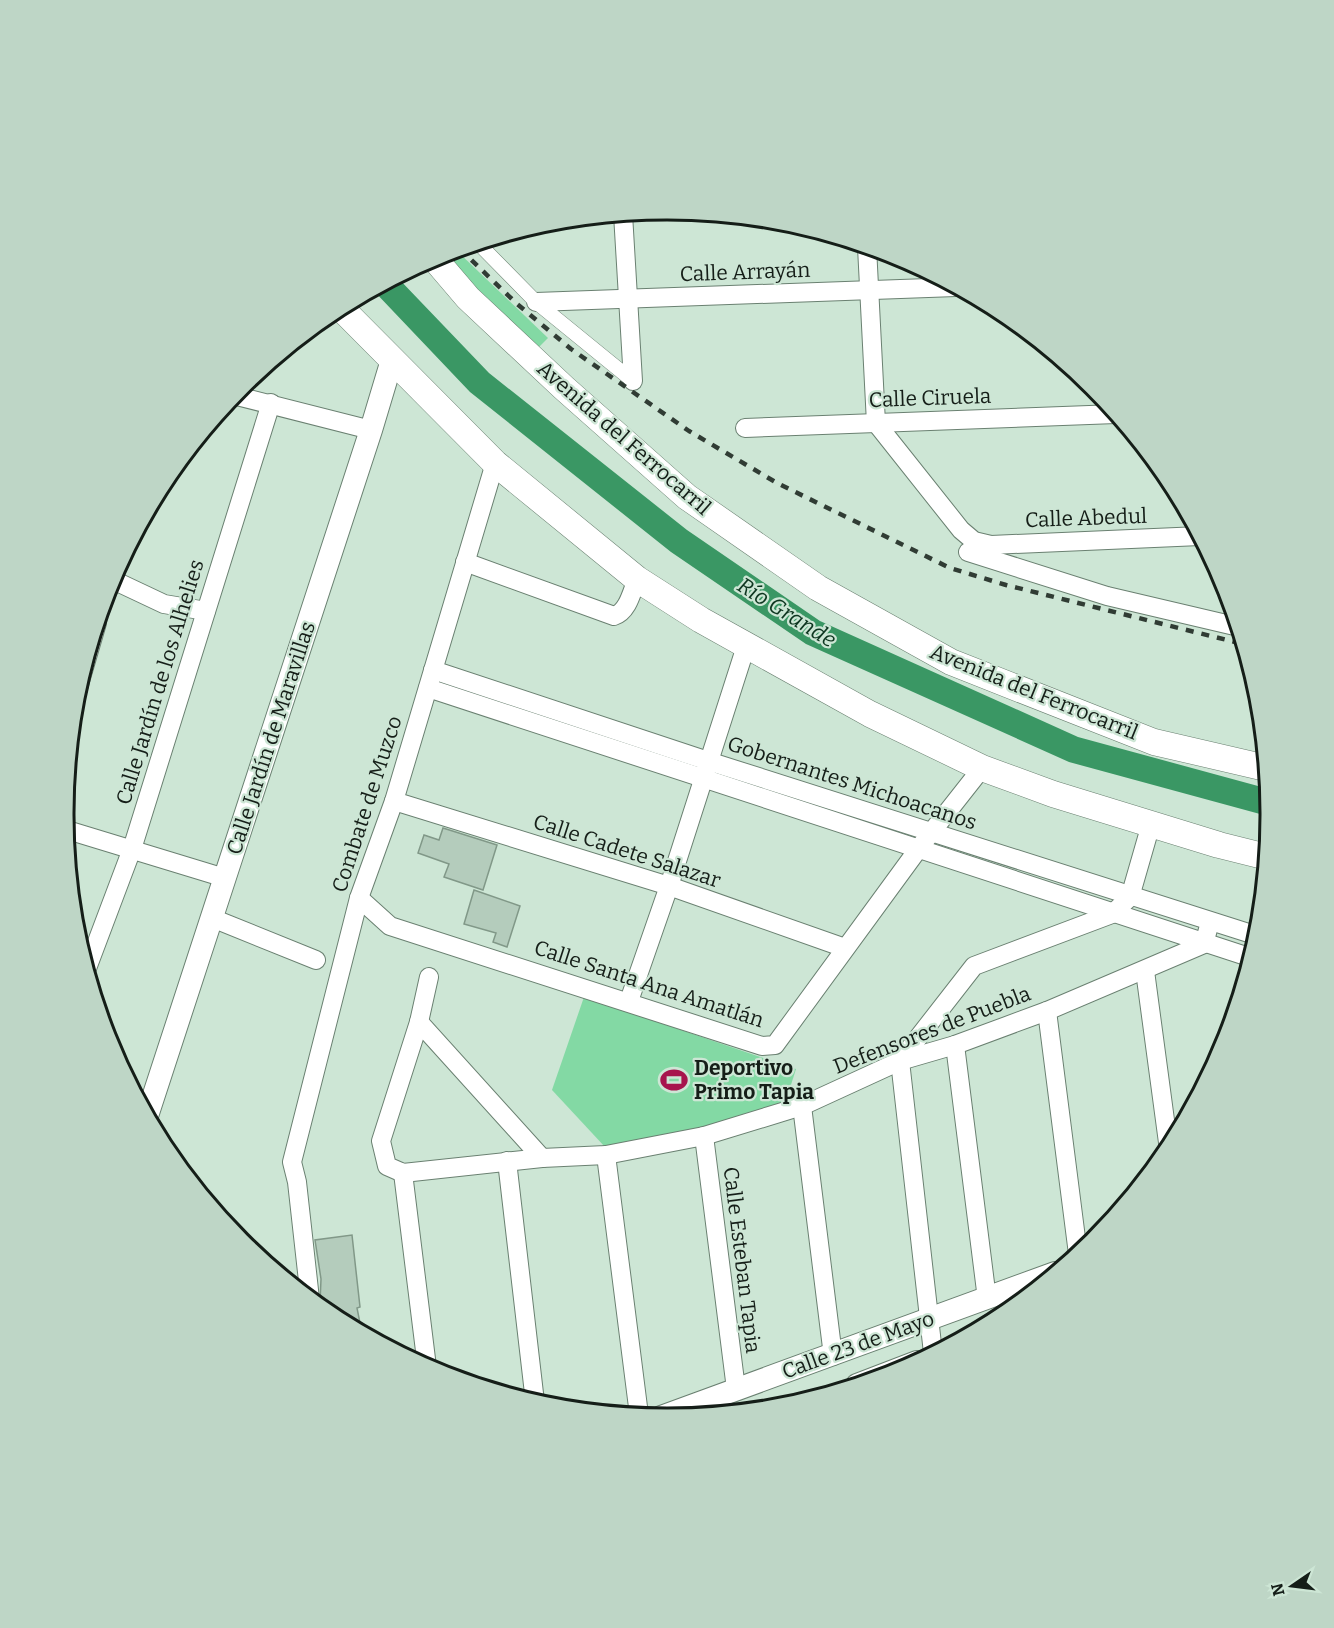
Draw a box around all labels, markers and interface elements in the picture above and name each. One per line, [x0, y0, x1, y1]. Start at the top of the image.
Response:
street label: Calle Arrayán [679, 257, 811, 287]
street label: Avenida del Ferrocarril [532, 355, 716, 521]
street label: Calle Ciruela [868, 383, 992, 413]
street label: Calle Abedul [1024, 503, 1148, 533]
street label: Calle Jardín de los Alhelies [110, 556, 210, 808]
water label: Río Grande [733, 572, 841, 653]
street label: Calle Jardín de Maravillas [221, 618, 321, 858]
street label: Avenida del Ferrocarril [926, 638, 1142, 746]
street label: Combate de Muzco [326, 713, 408, 895]
street label: Gobernantes Michoacanos [724, 730, 980, 836]
street label: Calle Cadete Salazar [530, 808, 724, 894]
street label: Calle Santa Ana Amatlán [531, 935, 767, 1033]
street label: Defensores de Puebla [830, 980, 1035, 1080]
place label: Deportivo Primo Tapia [694, 1055, 814, 1105]
sports icon: Deportivo Primo Tapia [659, 1065, 689, 1095]
street label: Calle Esteban Tapia [718, 1165, 766, 1355]
street label: Calle 23 de Mayo [778, 1305, 938, 1385]
north arrow [1262, 1556, 1322, 1616]
text: N [1267, 1581, 1289, 1598]

